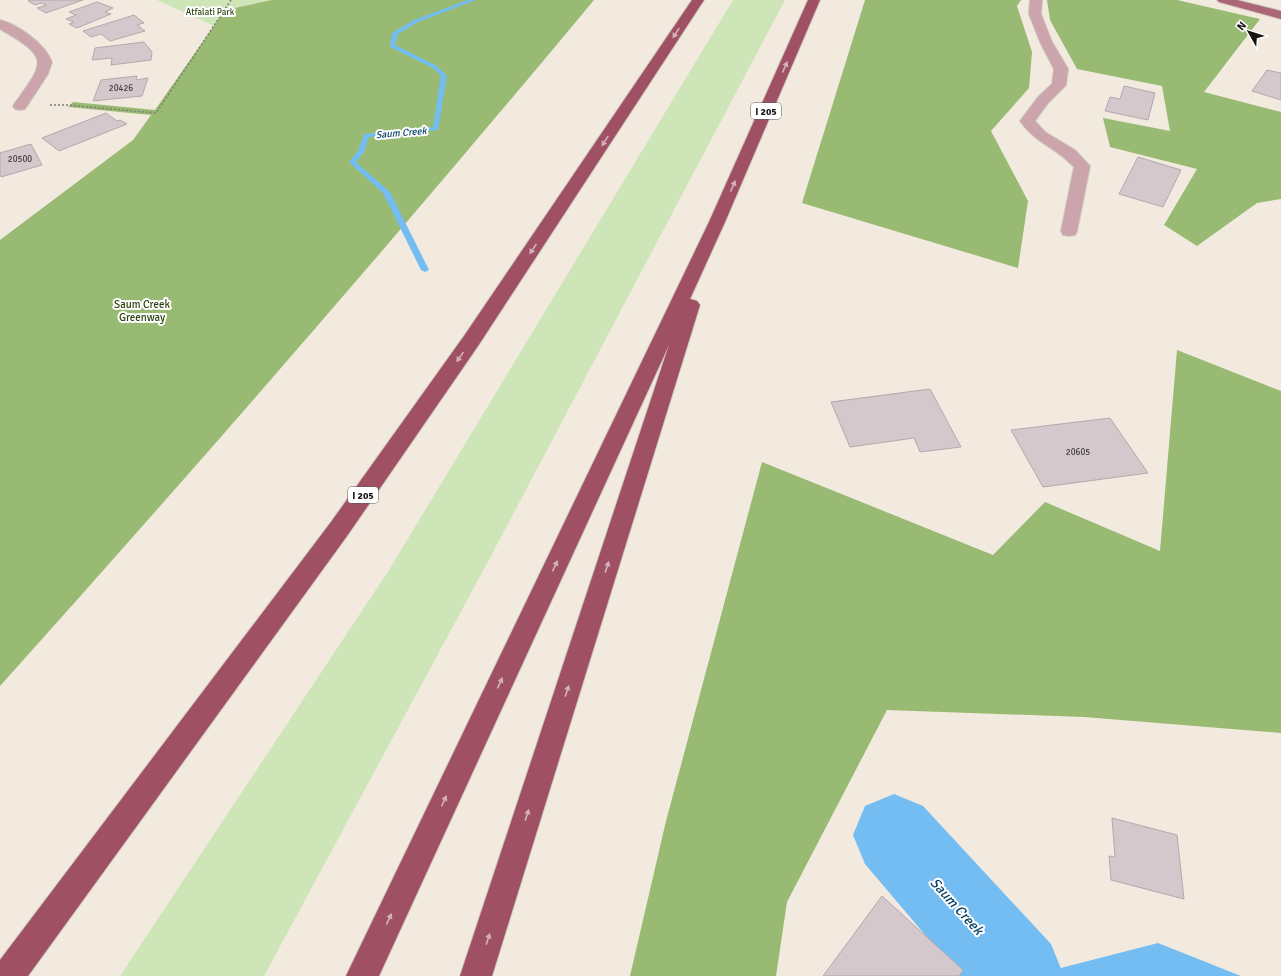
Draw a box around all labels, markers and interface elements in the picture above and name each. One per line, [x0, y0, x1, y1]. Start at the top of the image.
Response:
park label: Atfalati Park [186, 7, 235, 18]
north arrow [1229, 12, 1269, 52]
text: N [1234, 19, 1249, 33]
one-way arrow [672, 27, 680, 38]
one-way arrow [782, 61, 788, 73]
house number: 20426 [109, 83, 133, 94]
road number: I 205 [751, 103, 781, 119]
water label: Saum Creek [375, 125, 428, 141]
one-way arrow [601, 135, 608, 147]
house number: 20500 [8, 154, 32, 165]
one-way arrow [730, 181, 736, 192]
one-way arrow [529, 243, 536, 255]
park label: Saum Creek Greenway [114, 298, 170, 324]
one-way arrow [456, 352, 464, 362]
house number: 20605 [1066, 447, 1090, 458]
road number: I 205 [348, 487, 378, 503]
one-way arrow [552, 560, 558, 572]
one-way arrow [604, 561, 610, 573]
one-way arrow [497, 678, 503, 689]
one-way arrow [564, 685, 570, 697]
one-way arrow [441, 795, 447, 807]
one-way arrow [524, 809, 530, 821]
water label: Saum Creek [927, 874, 988, 940]
one-way arrow [386, 913, 392, 924]
one-way arrow [485, 933, 491, 945]

